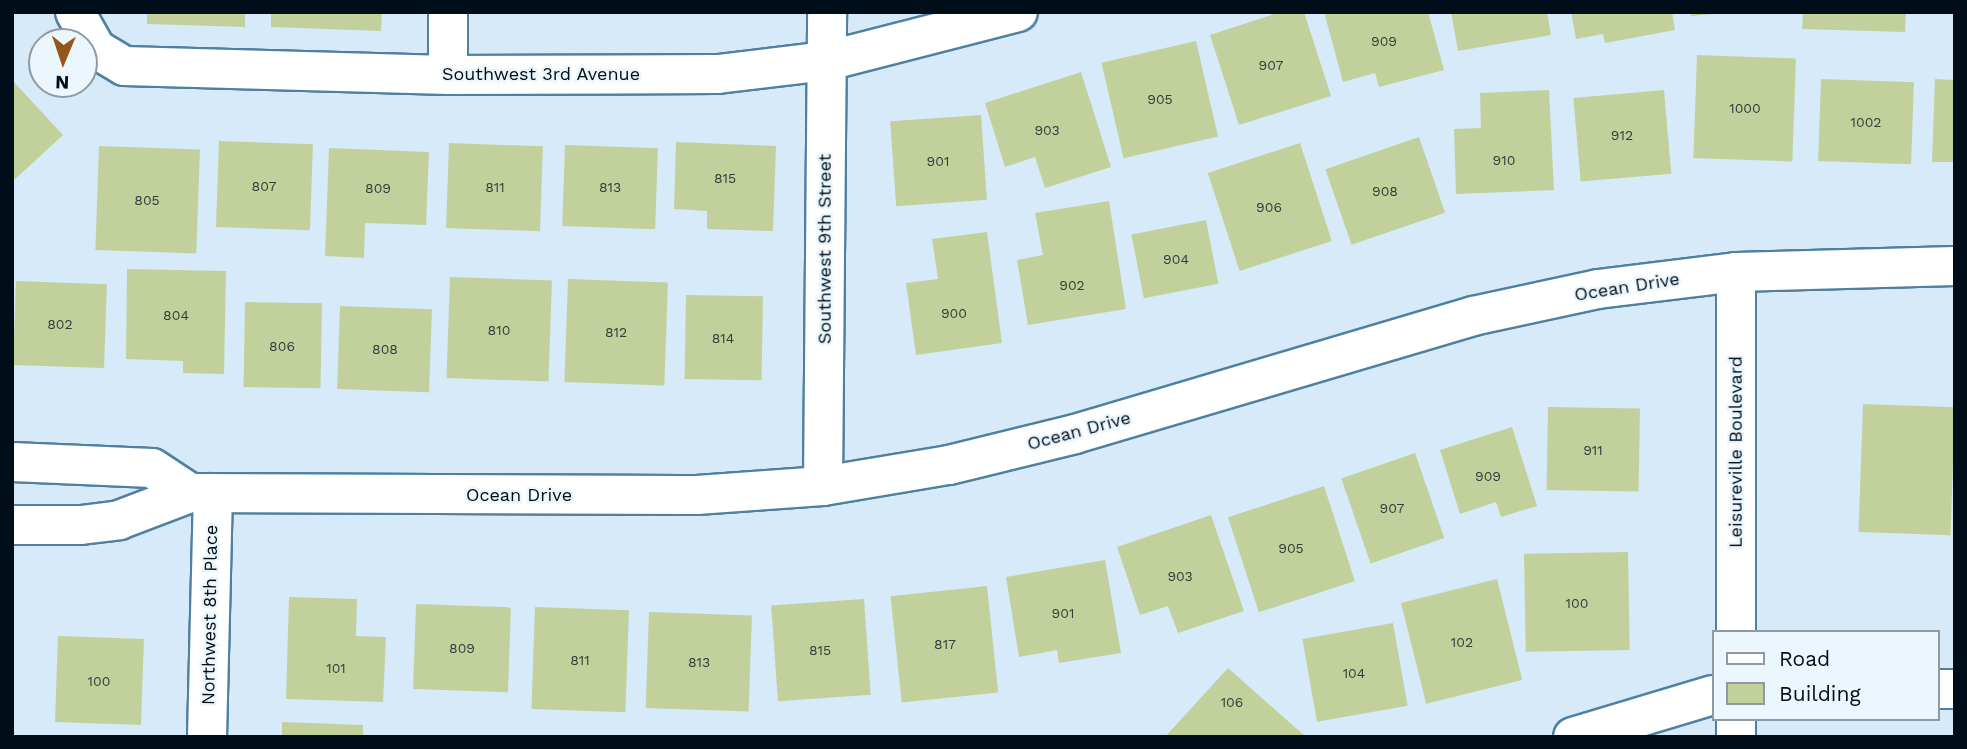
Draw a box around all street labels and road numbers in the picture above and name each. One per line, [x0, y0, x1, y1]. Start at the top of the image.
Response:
street label: Southwest 3rd Avenue [442, 63, 640, 85]
street label: Southwest 9th Street [814, 154, 836, 344]
street label: Ocean Drive [1573, 268, 1681, 306]
street label: Leisureville Boulevard [1725, 356, 1747, 548]
street label: Ocean Drive [1025, 407, 1133, 455]
street label: Ocean Drive [466, 484, 572, 506]
street label: Northwest 8th Place [198, 525, 222, 705]

